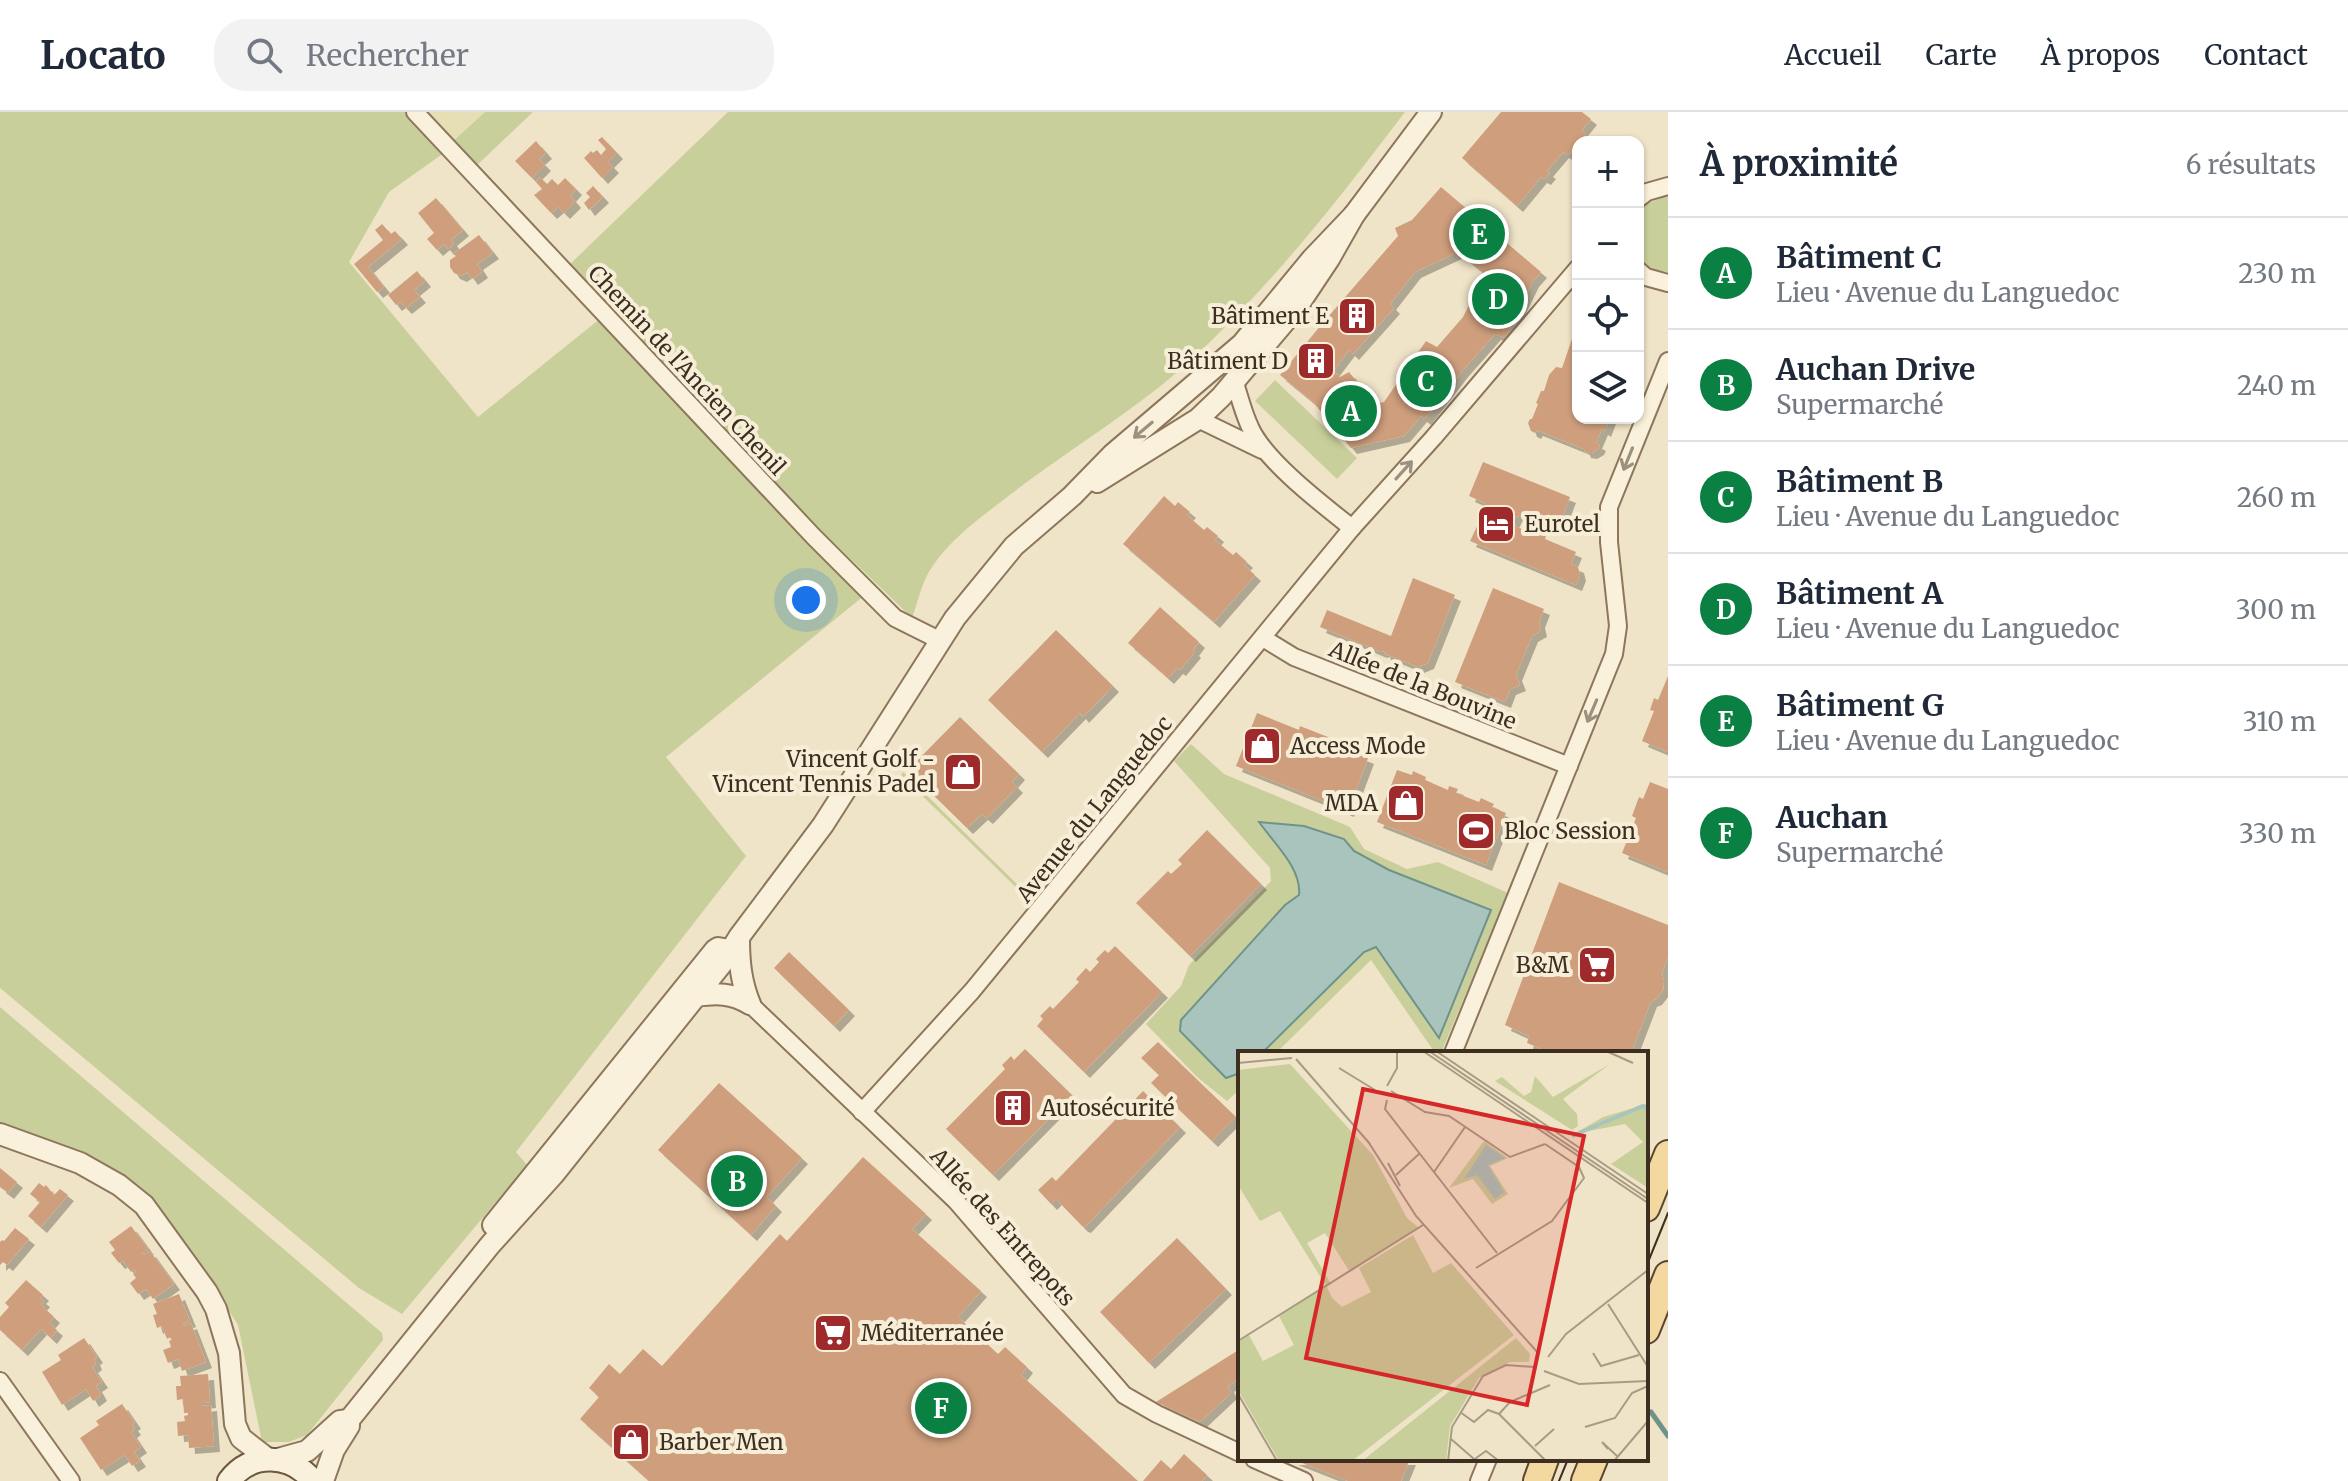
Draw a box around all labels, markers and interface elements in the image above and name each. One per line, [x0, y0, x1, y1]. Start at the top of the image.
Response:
search box [214, 19, 774, 91]
text: Locato [40, 32, 166, 79]
icon: search [242, 33, 286, 77]
text: Rechercher [306, 36, 469, 74]
text: Accueil [1784, 37, 1882, 73]
text: Carte [1926, 37, 1997, 73]
text: À propos [2041, 37, 2160, 73]
text: Contact [2204, 37, 2308, 73]
map controls [1572, 136, 1644, 424]
button: + [1572, 136, 1644, 208]
text: À proximité [1700, 143, 1898, 185]
text: 6 résultats [2186, 148, 2316, 181]
pin: E [1453, 204, 1505, 264]
button: − [1572, 208, 1644, 280]
text: Bâtiment C [1776, 238, 1942, 276]
text: A [1717, 257, 1735, 290]
text: 230 m [2238, 257, 2316, 290]
street label: Chemin de l'Ancien Chenil [582, 259, 792, 481]
pin: D [1472, 269, 1524, 329]
text: Lieu · Avenue du Languedoc [1776, 276, 2120, 309]
button: locate [1572, 280, 1644, 352]
building icon: Bâtiment E [1336, 295, 1378, 337]
place label: Bâtiment E [1211, 302, 1329, 330]
building icon: Bâtiment D [1295, 340, 1337, 382]
place label: Bâtiment D [1167, 347, 1288, 375]
text: Auchan Drive [1776, 350, 1975, 388]
pin: C [1400, 351, 1452, 411]
button: layers [1572, 352, 1644, 424]
text: B [1717, 369, 1735, 402]
text: 240 m [2237, 369, 2316, 402]
pin: A [1325, 381, 1377, 441]
text: Supermarché [1776, 388, 1943, 421]
one-way arrow [1133, 421, 1153, 439]
one-way arrow [1620, 446, 1634, 471]
one-way arrow [1395, 461, 1413, 481]
text: Bâtiment B [1776, 462, 1943, 500]
text: C [1717, 481, 1735, 514]
text: 260 m [2237, 481, 2316, 514]
text: Lieu · Avenue du Languedoc [1776, 500, 2120, 533]
hotel icon: Eurotel [1475, 503, 1517, 545]
place label: Eurotel [1524, 510, 1600, 538]
text: Bâtiment A [1776, 574, 1943, 612]
your location [786, 580, 826, 620]
text: D [1716, 593, 1736, 626]
text: 300 m [2236, 593, 2316, 626]
text: Lieu · Avenue du Languedoc [1776, 612, 2120, 645]
street label: Allée de la Bouvine [1324, 634, 1521, 735]
text: Bâtiment G [1776, 686, 1944, 724]
one-way arrow [1584, 698, 1599, 722]
text: E [1718, 705, 1734, 738]
text: 310 m [2243, 705, 2316, 738]
street label: Avenue du Languedoc [1009, 710, 1178, 909]
text: Lieu · Avenue du Languedoc [1776, 724, 2120, 757]
shop icon: Access Mode [1241, 725, 1283, 767]
place label: Access Mode [1289, 732, 1426, 760]
place label: Vincent Golf - Vincent Tennis Padel [712, 745, 935, 798]
shop icon: Vincent Golf - Vincent Tennis Padel [942, 751, 984, 793]
shop icon: MDA [1385, 782, 1427, 824]
place label: MDA [1325, 789, 1378, 817]
text: Auchan [1776, 798, 1888, 836]
sports icon: Bloc Session [1455, 810, 1497, 852]
place label: Bloc Session [1504, 817, 1636, 845]
text: F [1718, 817, 1734, 850]
text: 330 m [2239, 817, 2316, 850]
text: Supermarché [1776, 836, 1943, 869]
supermarket icon: B&M [1576, 944, 1618, 986]
place label: B&M [1516, 951, 1569, 979]
inset map [1238, 1051, 1648, 1461]
building icon: Autosécurité [992, 1087, 1034, 1129]
place label: Autosécurité [1040, 1094, 1175, 1122]
street label: Allée des Entrepots [924, 1141, 1081, 1312]
pin: B [711, 1151, 763, 1211]
supermarket icon: Méditerranée [812, 1312, 854, 1354]
place label: Méditerranée [861, 1319, 1004, 1347]
pin: F [915, 1378, 967, 1438]
shop icon: Barber Men [610, 1421, 652, 1463]
place label: Barber Men [659, 1428, 784, 1456]

